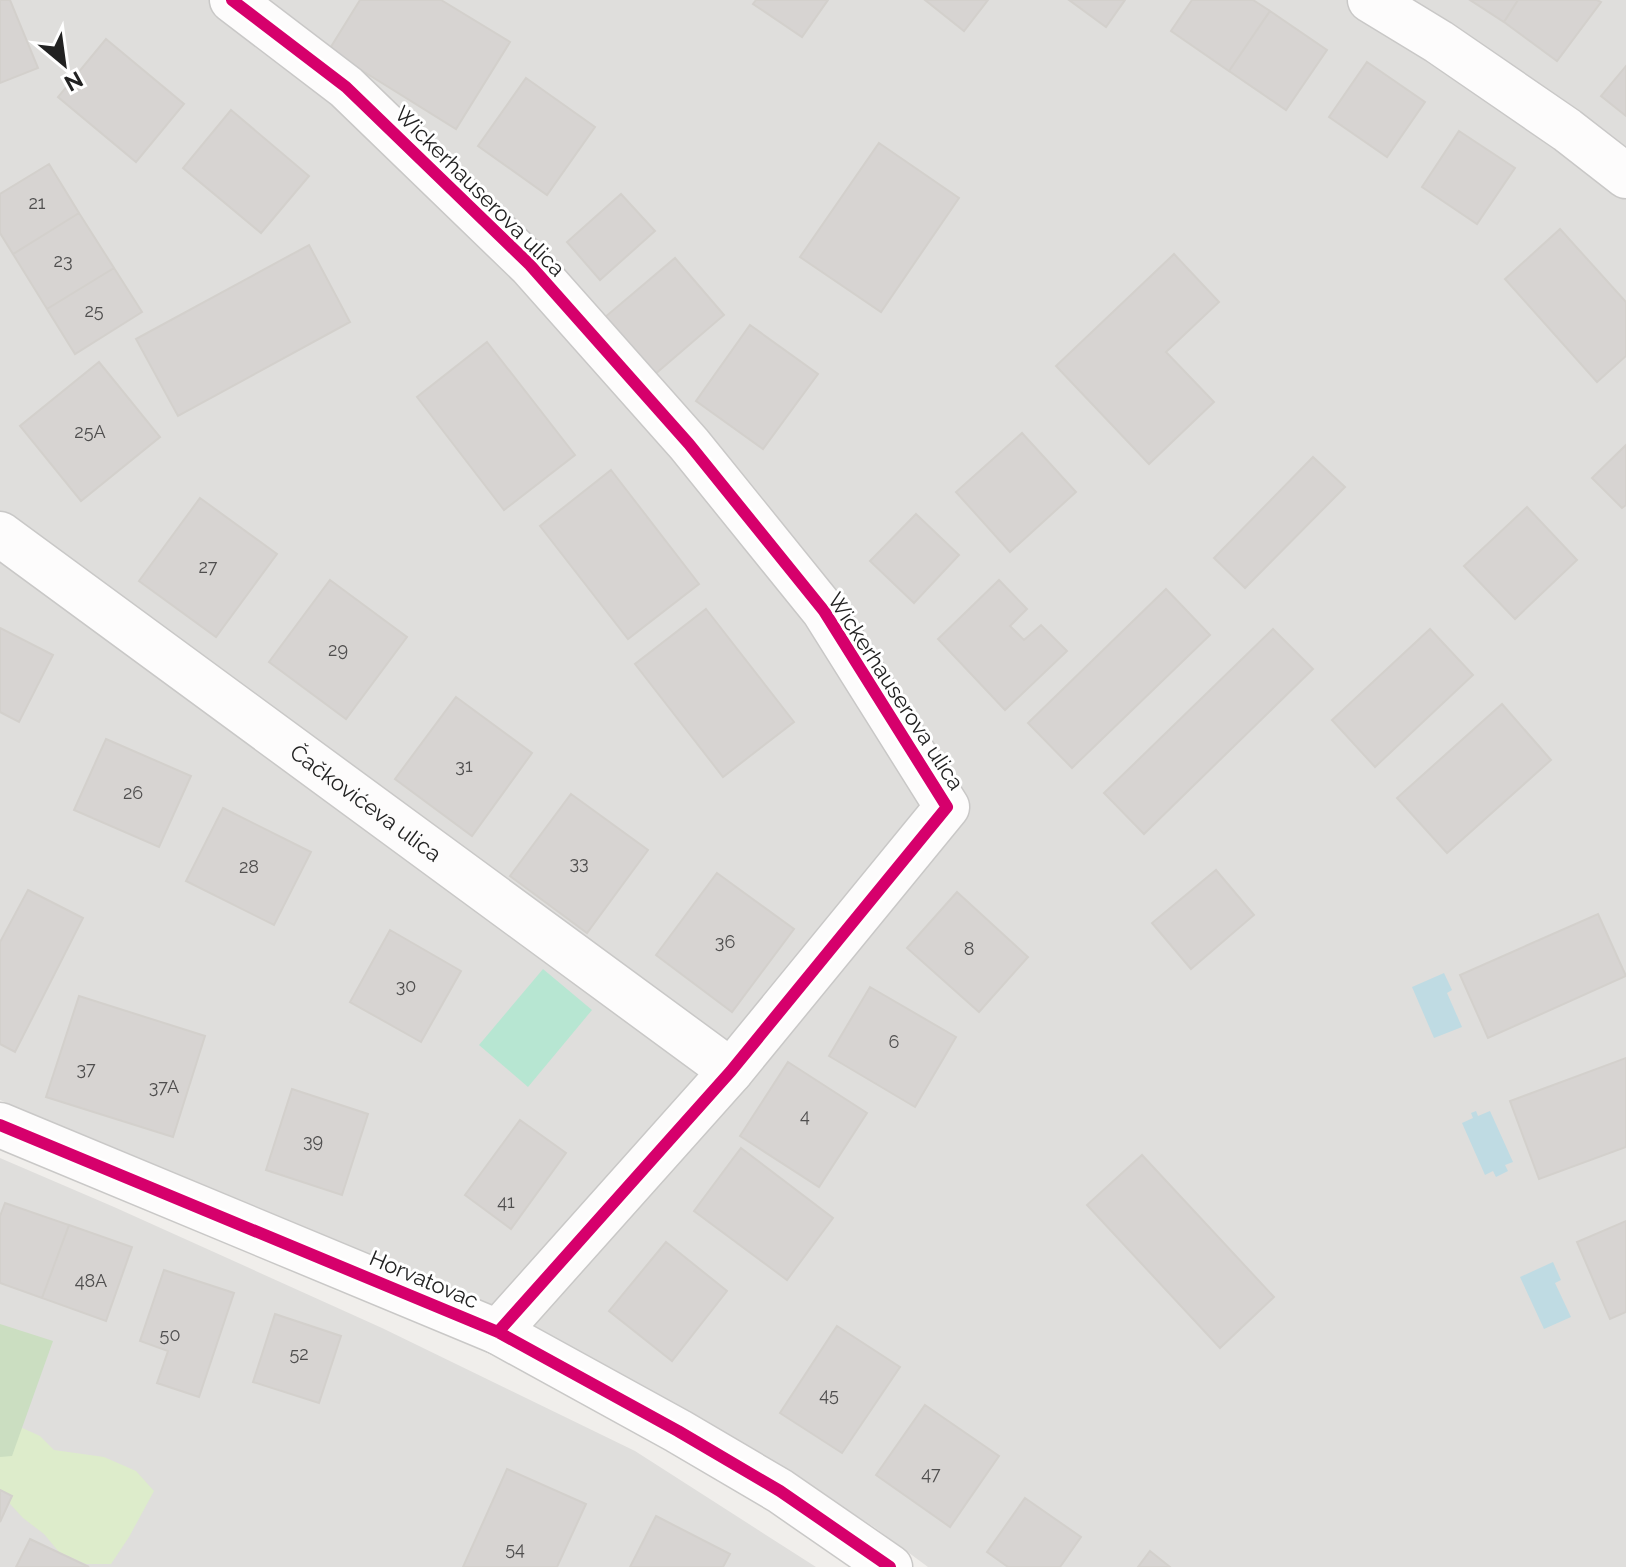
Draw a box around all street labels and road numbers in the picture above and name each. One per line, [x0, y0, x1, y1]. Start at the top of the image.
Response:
street label: Wickerhauserova ulica [389, 100, 571, 282]
street label: Wickerhauserova ulica [822, 587, 970, 795]
street label: Čačkovićeva ulica [285, 739, 447, 867]
street label: Horvatovac [366, 1244, 482, 1314]

